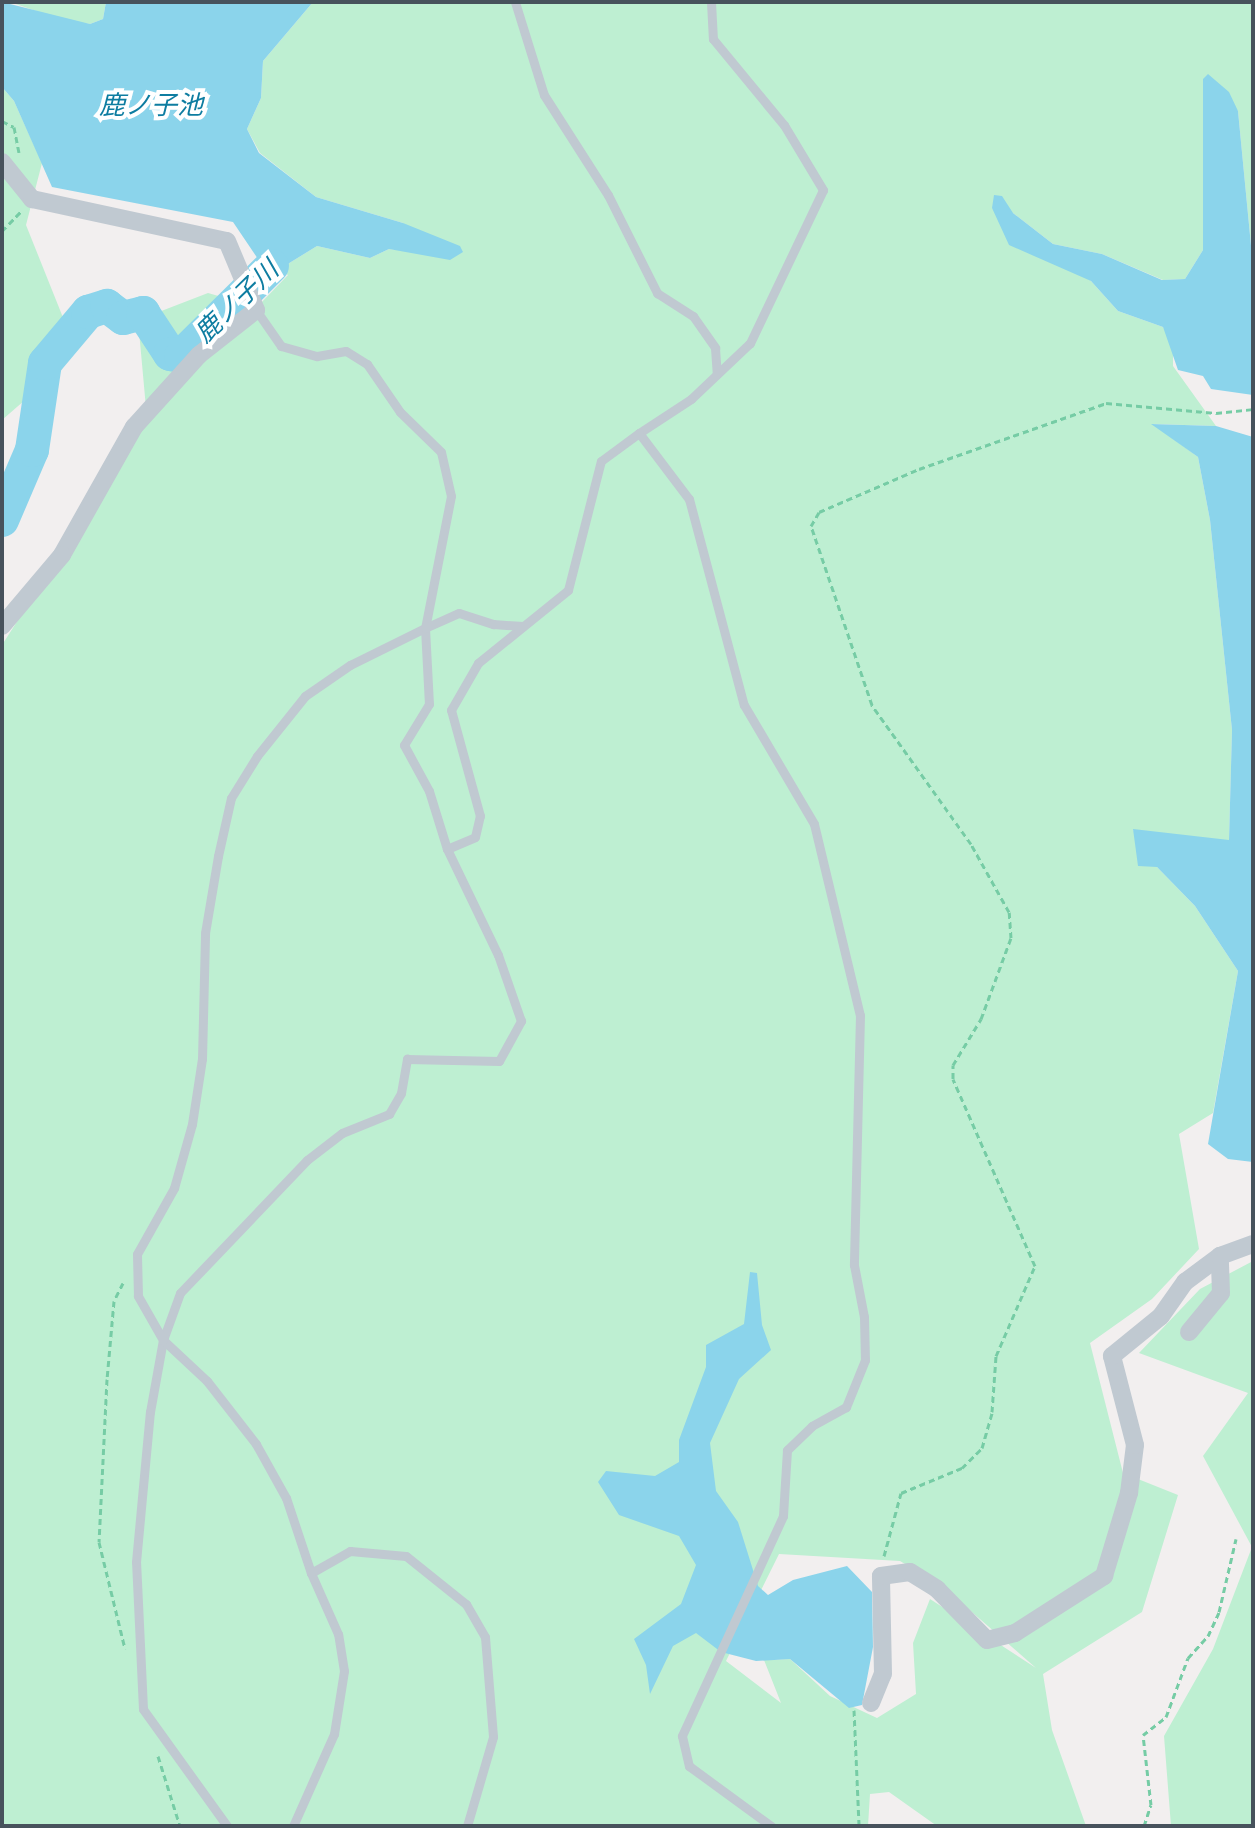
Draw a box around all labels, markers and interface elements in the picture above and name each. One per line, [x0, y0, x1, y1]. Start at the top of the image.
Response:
water label: 鹿ノ子池 [99, 90, 203, 122]
water label: 鹿ノ子川 [189, 255, 285, 349]

